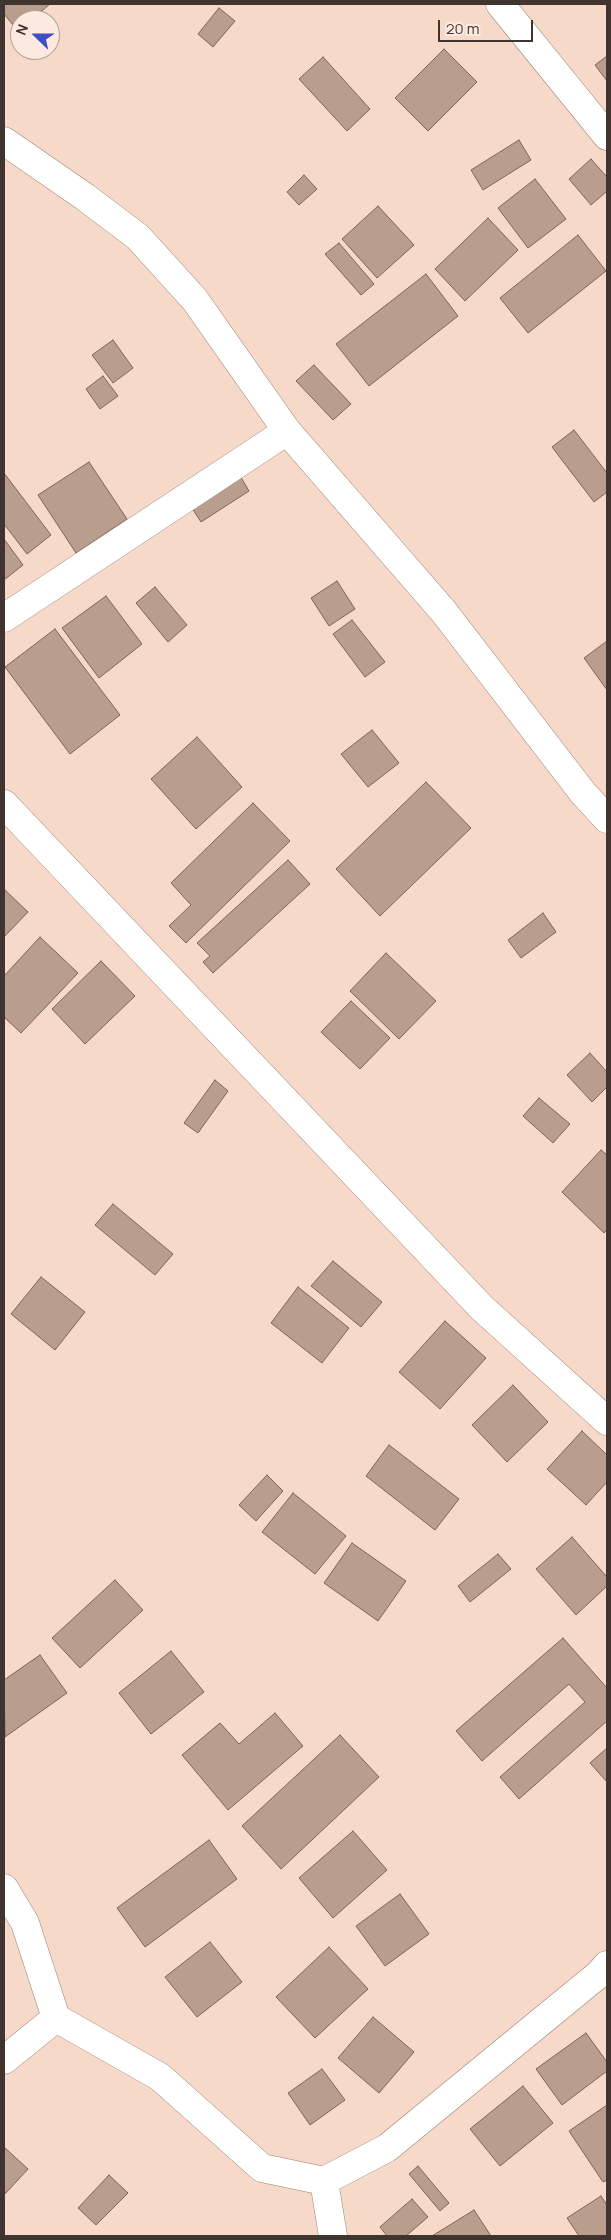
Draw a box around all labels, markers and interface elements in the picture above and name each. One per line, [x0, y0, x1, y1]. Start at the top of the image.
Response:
north arrow [10, 10, 60, 60]
scale bar [441, 10, 536, 42]
text: 20 m [446, 18, 479, 39]
text: N [11, 21, 32, 38]

